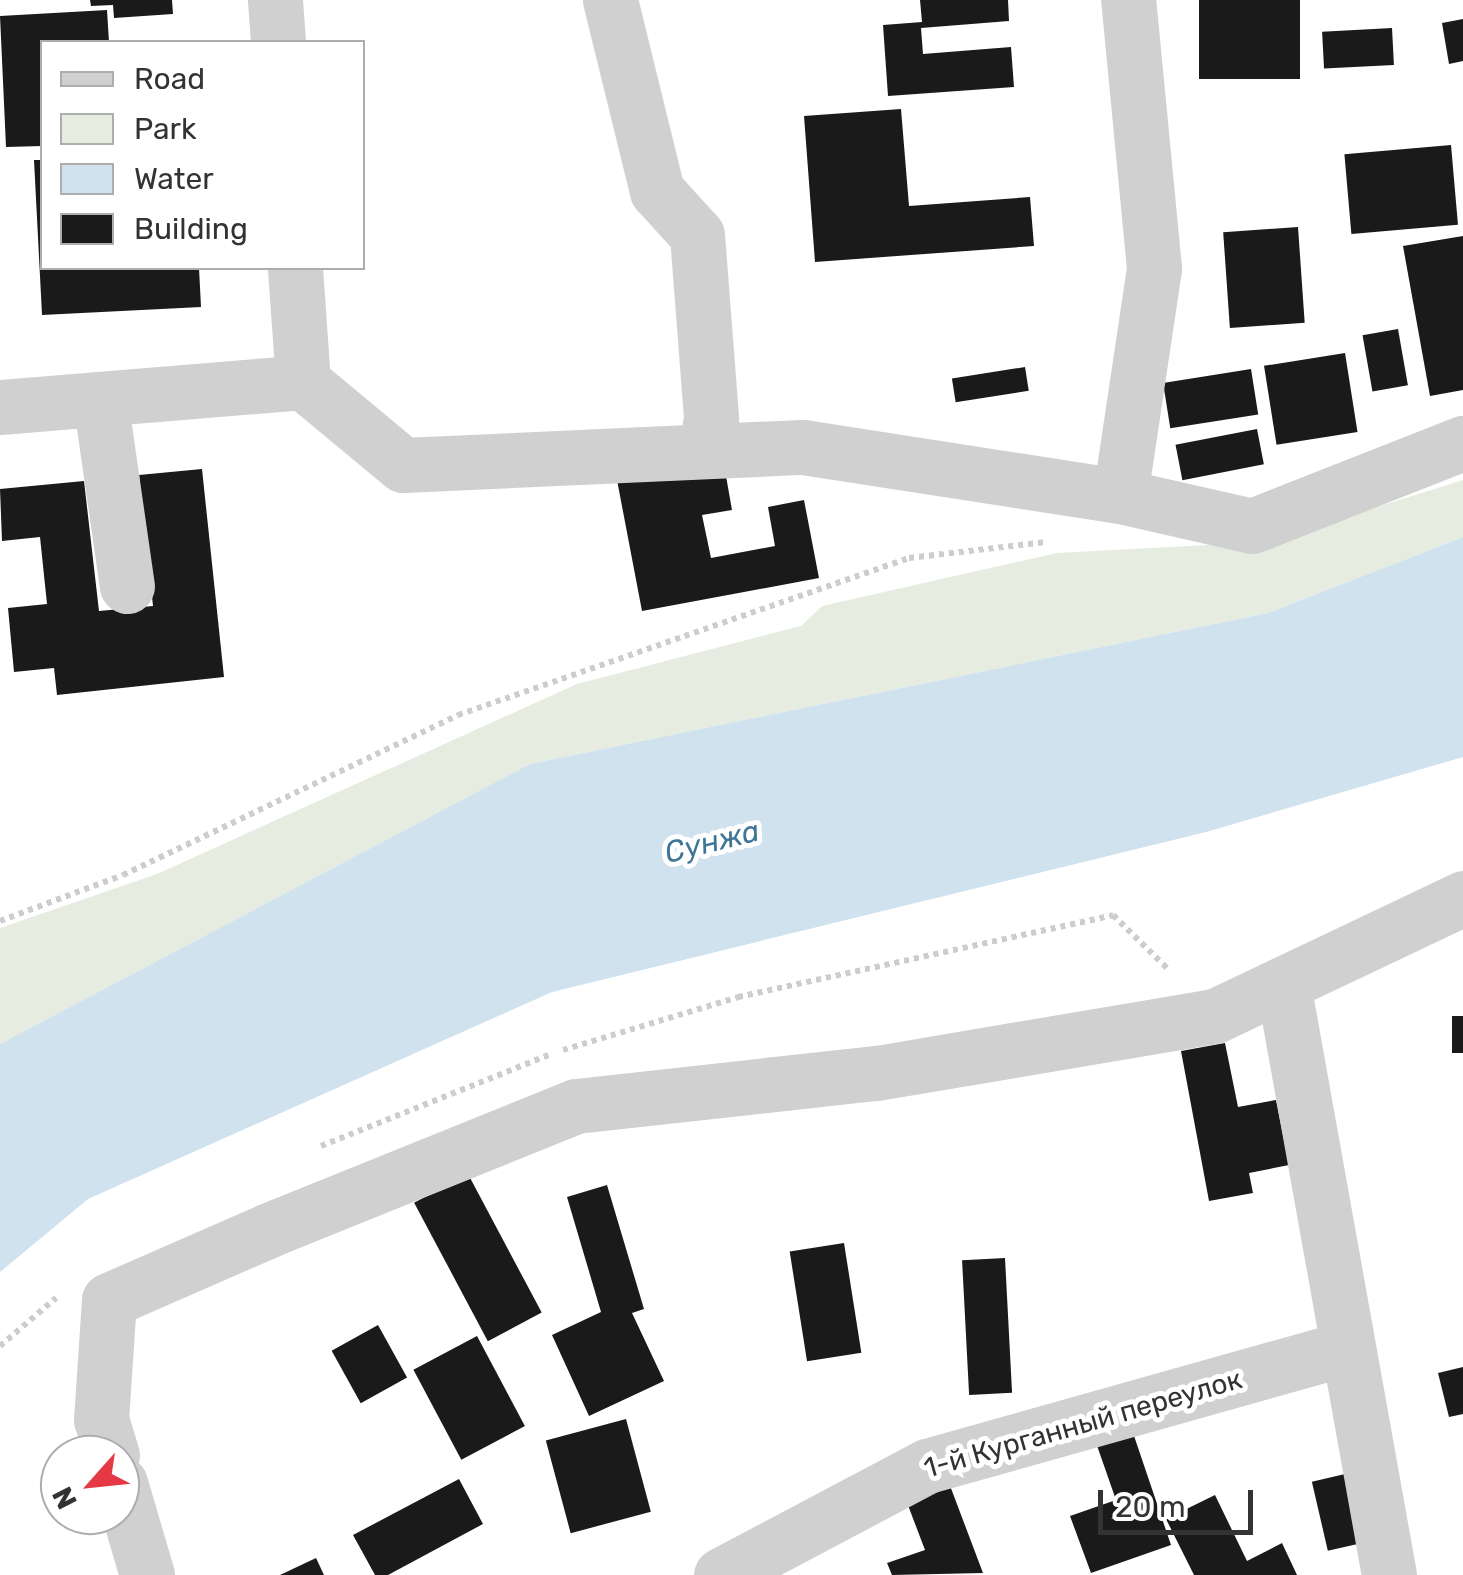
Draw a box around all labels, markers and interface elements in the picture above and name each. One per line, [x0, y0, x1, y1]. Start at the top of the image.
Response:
legend [40, 40, 365, 270]
text: Road [134, 61, 205, 97]
text: Park [134, 111, 196, 147]
text: Water [134, 161, 214, 197]
text: Building [134, 211, 248, 247]
water label: Сунжа [661, 813, 763, 871]
street label: 1-й Курганный переулок [920, 1362, 1246, 1486]
north arrow [40, 1435, 140, 1535]
scale bar [1103, 1470, 1258, 1532]
text: N [45, 1481, 84, 1514]
text: 20 m [1115, 1489, 1186, 1525]

